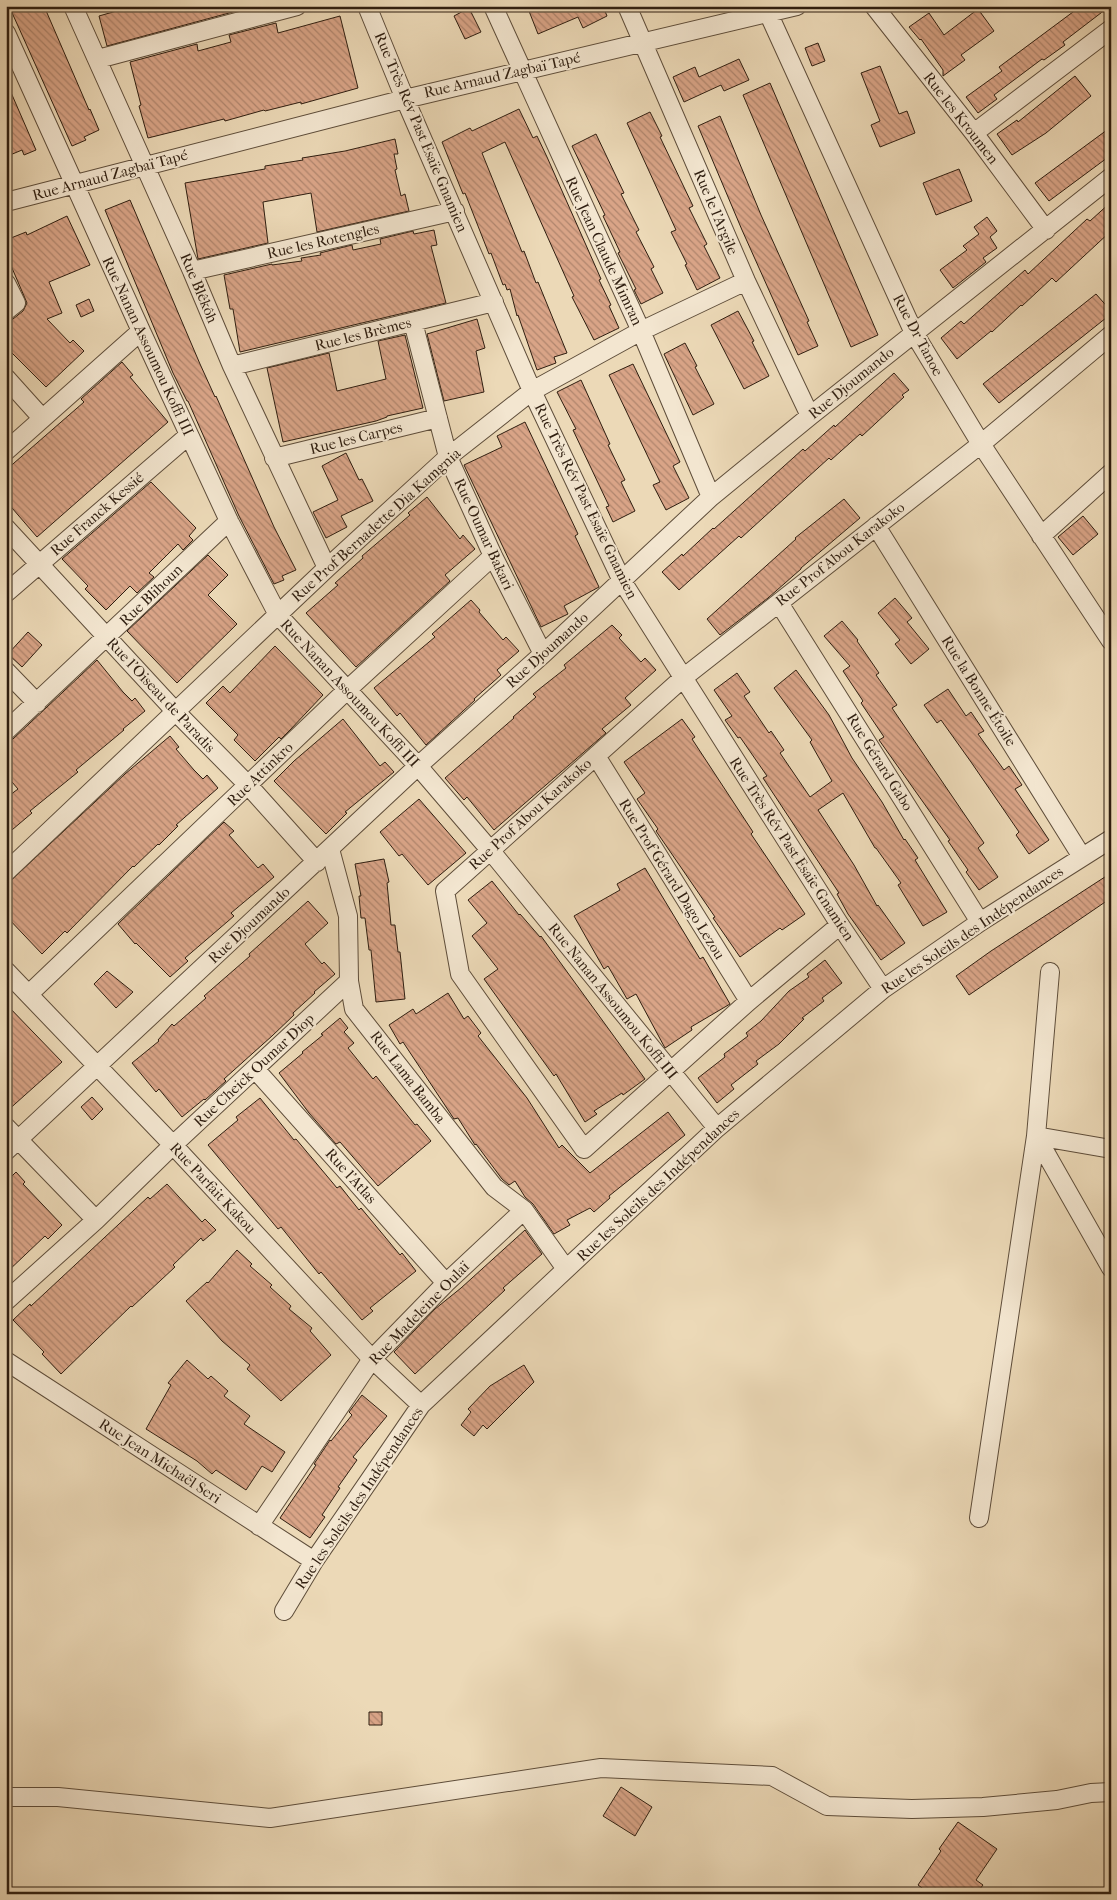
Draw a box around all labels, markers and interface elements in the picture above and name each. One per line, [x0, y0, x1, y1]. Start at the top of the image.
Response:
street label: Rue Très Rév Past Esaïe Gnamien [371, 29, 472, 235]
street label: Rue Arnaud Zagbaï Tapé [422, 48, 583, 102]
street label: Rue les Kroumen [920, 68, 1003, 168]
street label: Rue Arnaud Zagbaï Tapé [30, 145, 190, 204]
street label: Rue le l'Argile [690, 167, 742, 258]
street label: Rue Jean Claude Mimran [562, 174, 647, 329]
street label: Rue les Rotengles [265, 219, 381, 263]
street label: Rue Blêkôh [176, 250, 222, 326]
street label: Rue Nanan Assoumou Koffi III [98, 253, 198, 439]
street label: Rue Dr Tanoe [889, 291, 947, 380]
street label: Rue les Brèmes [313, 313, 414, 355]
street label: Rue Djoumando [805, 343, 898, 423]
street label: Rue Très Rév Past Esaïe Gnamien [531, 400, 641, 602]
street label: Rue les Carpes [308, 418, 405, 458]
street label: Rue Prof Bernadette Dia Kamgnia [288, 443, 465, 606]
street label: Rue Franck Kessié [47, 468, 148, 560]
street label: Rue Oumar Bakari [450, 475, 518, 593]
street label: Rue Prof Abou Karakoko [772, 498, 908, 610]
street label: Rue Blihoun [116, 560, 187, 630]
street label: Rue Djoumando [502, 608, 592, 692]
street label: Rue Nanan Assoumou Koffi III [277, 615, 423, 771]
street label: Rue la Bonne Étoile [938, 632, 1021, 750]
street label: Rue l'Oiseau de Paradis [103, 634, 219, 757]
street label: Rue Gérard Gabo [843, 710, 917, 814]
street label: Rue Attinkro [223, 738, 297, 810]
street label: Rue Prof Abou Karakoko [465, 754, 595, 874]
street label: Rue Très Rév Past Esaïe Gnamien [726, 754, 858, 945]
street label: Rue Prof Gérard Dago Lezou [615, 795, 729, 963]
street label: Rue les Soleils des Indépendances [877, 862, 1067, 998]
street label: Rue Djoumando [205, 882, 294, 967]
street label: Rue Nanan Assoumou Koffi III [544, 919, 682, 1083]
street label: Rue Cheick Oumar Diop [190, 1009, 318, 1131]
street label: Rue Lama Bamba [366, 1027, 450, 1128]
street label: Rue les Soleils des Indépendances [573, 1104, 743, 1265]
street label: Rue Parfait Kakou [166, 1139, 260, 1238]
street label: Rue l'Atlas [322, 1145, 381, 1208]
street label: Rue Madeleine Oulaï [365, 1257, 473, 1369]
street label: Rue les Soleils des Indépendances [291, 1403, 427, 1593]
street label: Rue Jean Michaël Seri [96, 1415, 225, 1508]

